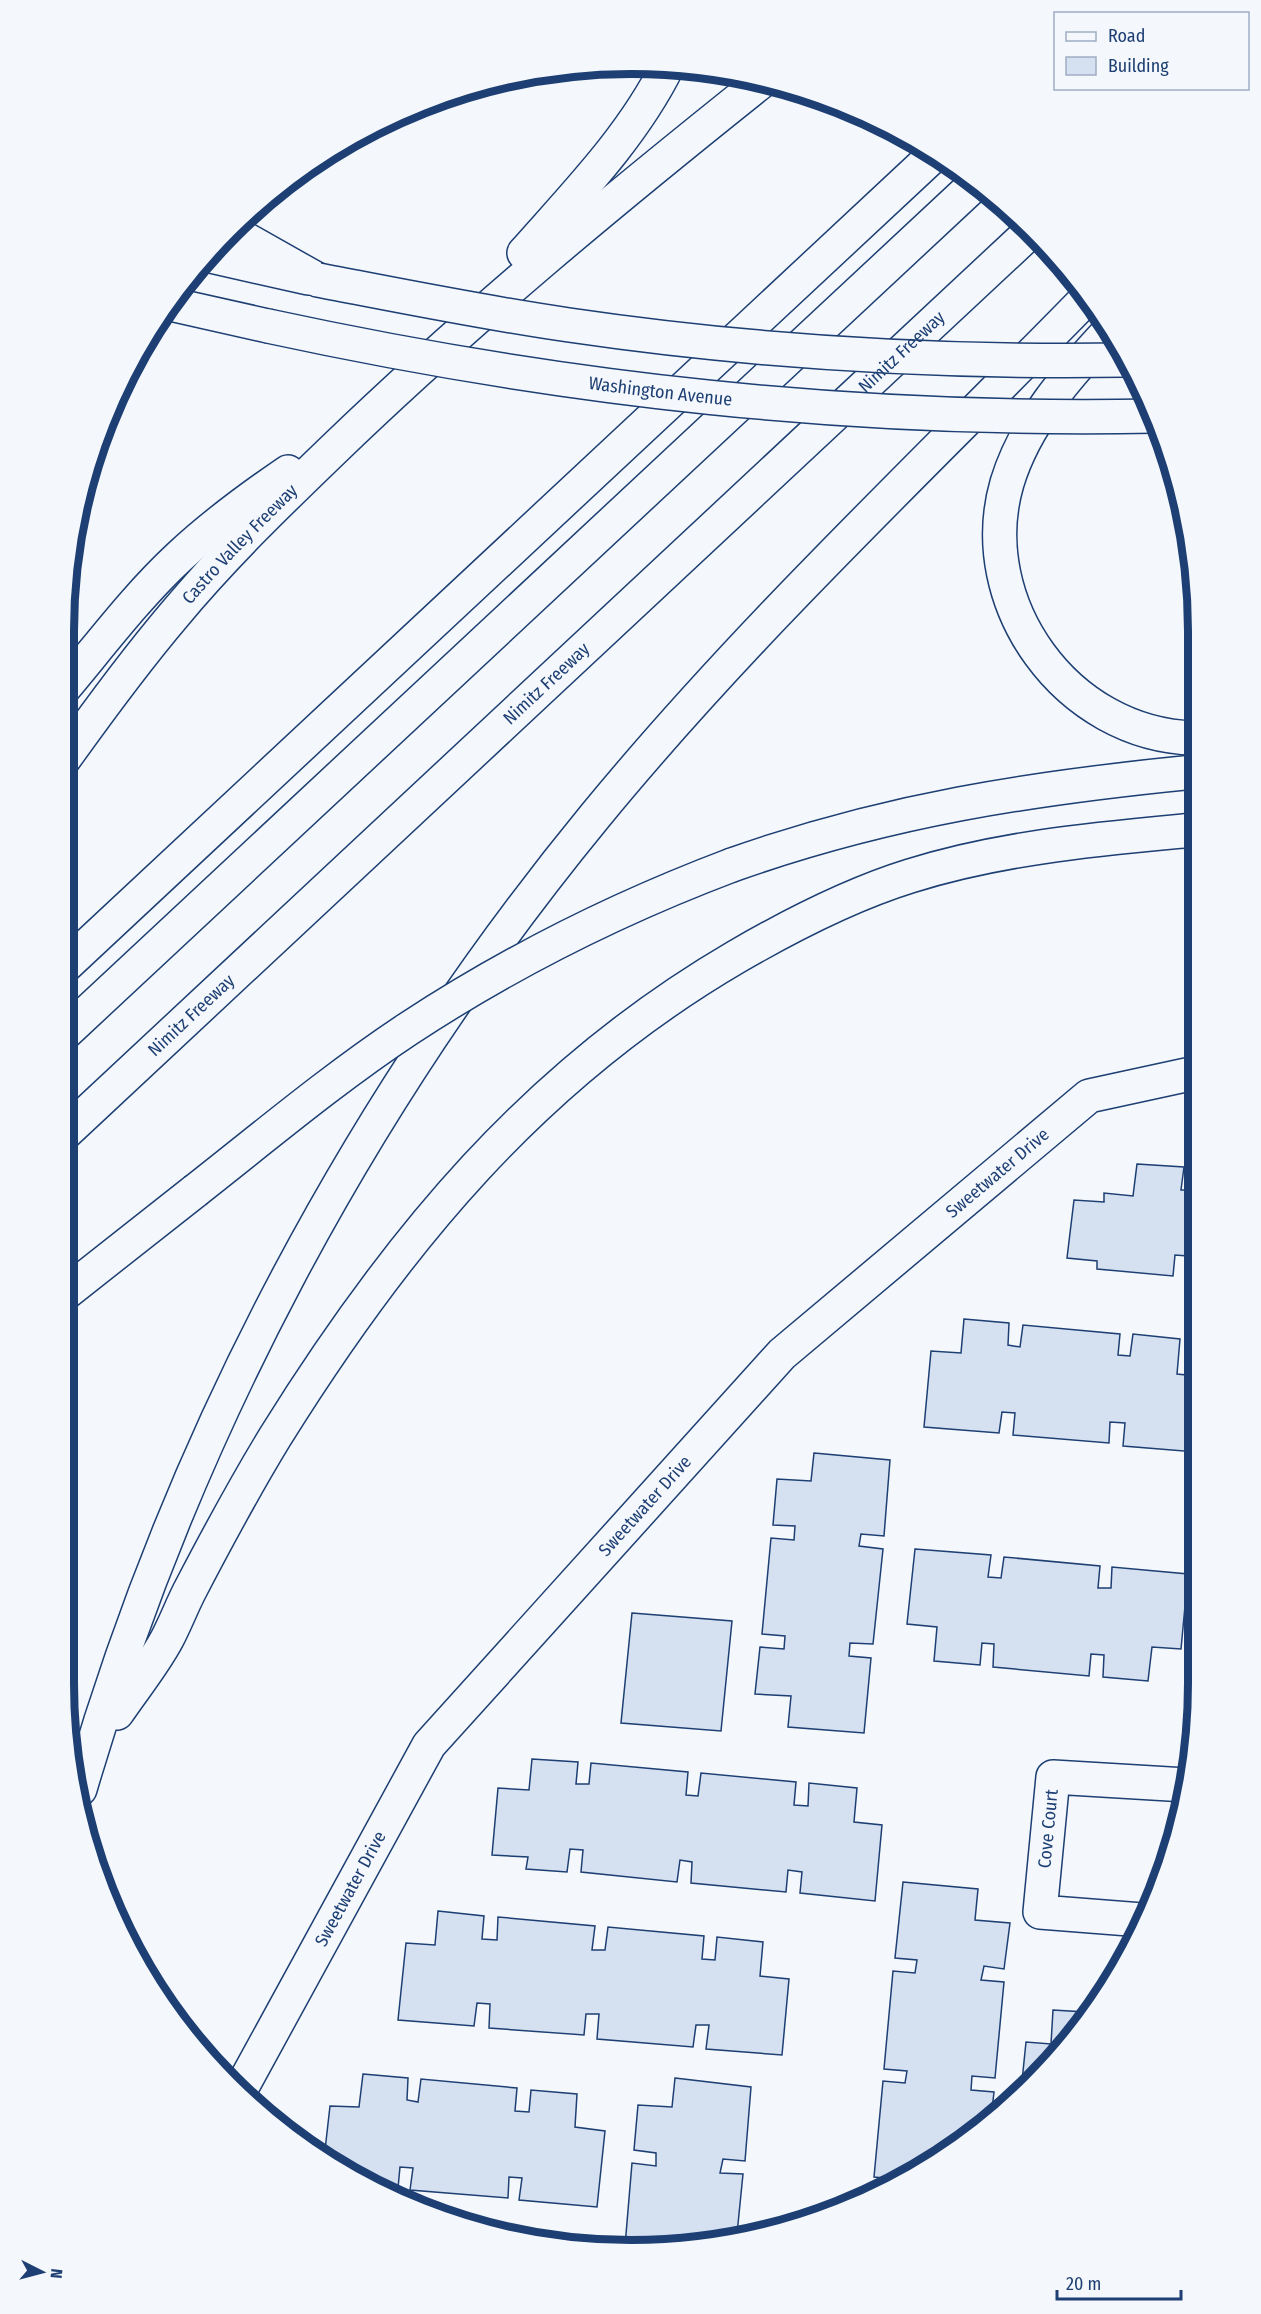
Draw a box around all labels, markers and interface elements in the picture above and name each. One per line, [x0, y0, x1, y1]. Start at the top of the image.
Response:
legend [1054, 12, 1249, 90]
text: Road [1108, 25, 1145, 47]
text: Building [1108, 55, 1169, 77]
street label: Nimitz Freeway [854, 306, 949, 398]
street label: Washington Avenue [587, 372, 733, 411]
street label: Castro Valley Freeway [177, 480, 302, 608]
street label: Nimitz Freeway [499, 638, 594, 729]
street label: Nimitz Freeway [143, 970, 239, 1061]
street label: Sweetwater Drive [941, 1123, 1054, 1223]
street label: Sweetwater Drive [594, 1451, 696, 1561]
street label: Cove Court [1033, 1788, 1063, 1869]
street label: Sweetwater Drive [310, 1827, 391, 1950]
north arrow [12, 2242, 72, 2302]
scale bar [1057, 2263, 1182, 2301]
text: N [46, 2268, 66, 2279]
text: 20 m [1066, 2273, 1101, 2295]

